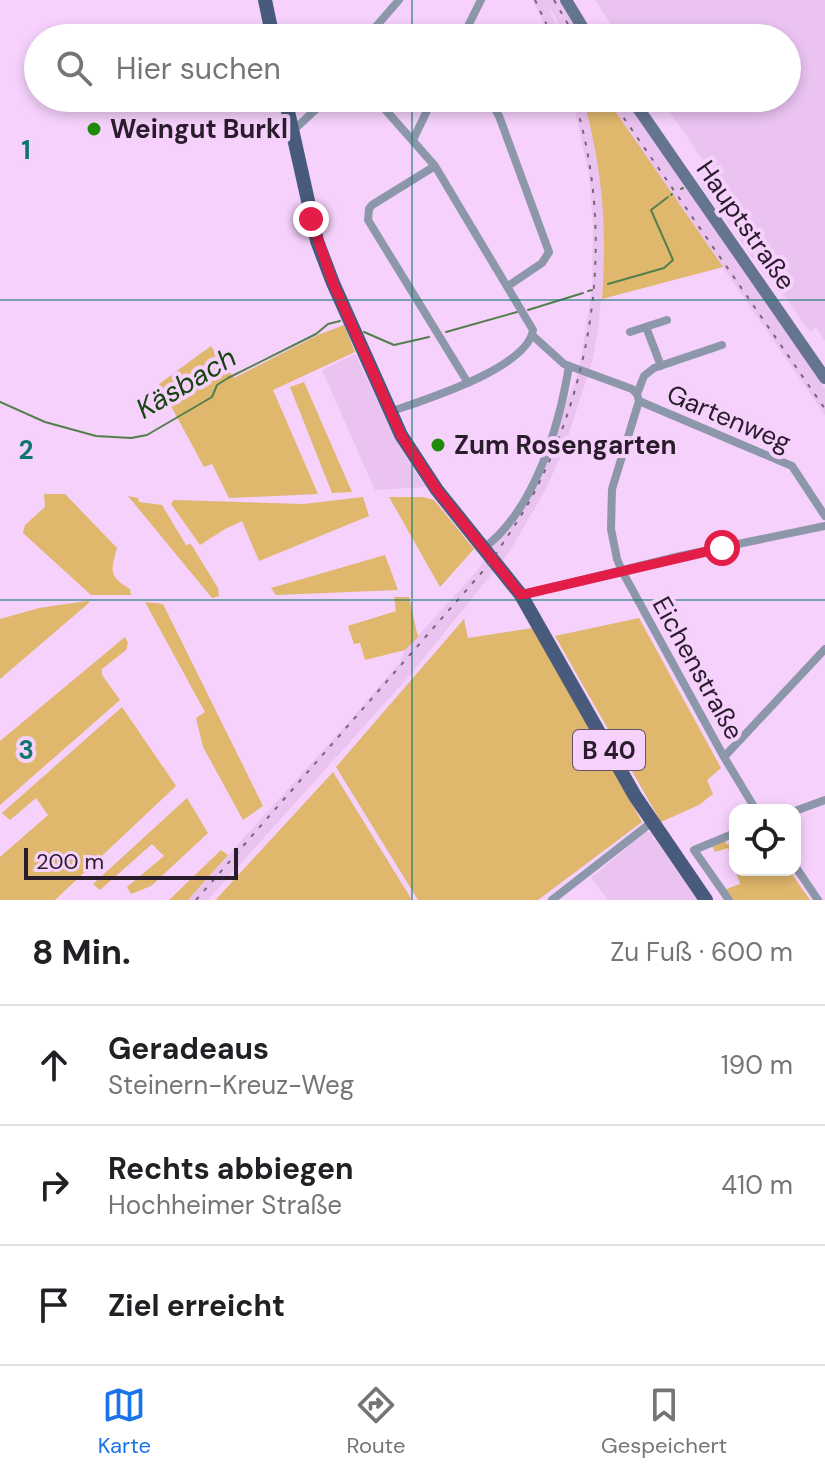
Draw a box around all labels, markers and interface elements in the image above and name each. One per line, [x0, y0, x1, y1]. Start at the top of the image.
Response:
search box [24, 24, 801, 112]
icon: search [52, 46, 96, 90]
text: Hier suchen [116, 49, 281, 88]
place label: Weingut Burkl [110, 112, 288, 146]
marker: Weingut Burkl [85, 120, 103, 138]
text: 1 [21, 133, 31, 167]
street label: Hauptstraße [689, 154, 803, 296]
route end [293, 201, 329, 237]
water label: Käsbach [129, 339, 243, 427]
street label: Gartenweg [662, 377, 796, 459]
place label: Zum Rosengarten [454, 428, 677, 462]
text: 2 [18, 433, 34, 467]
marker: Zum Rosengarten [429, 436, 447, 454]
route start [704, 530, 740, 566]
street label: Eichenstraße [645, 590, 751, 746]
road number: B 40 [573, 730, 645, 770]
text: 3 [18, 733, 34, 767]
map controls [729, 804, 801, 876]
button: locate [729, 804, 801, 876]
scale bar [24, 844, 238, 880]
text: 200 m [36, 847, 104, 876]
text: 8 Min. [32, 930, 131, 975]
text: Zu Fuß · 600 m [610, 935, 793, 969]
text: Geradeaus [108, 1029, 269, 1068]
icon: ahead [32, 1043, 76, 1087]
text: 190 m [721, 1048, 793, 1082]
text: Steinern-Kreuz-Weg [108, 1068, 354, 1102]
text: Rechts abbiegen [108, 1149, 353, 1188]
icon: right [32, 1163, 76, 1207]
text: 410 m [721, 1168, 793, 1202]
text: Hochheimer Straße [108, 1188, 342, 1222]
icon: arrive [32, 1283, 76, 1327]
text: Ziel erreicht [108, 1286, 285, 1325]
tab: Karte [98, 1383, 151, 1460]
tab: Route [347, 1383, 405, 1460]
tab: Gespeichert [601, 1383, 727, 1460]

